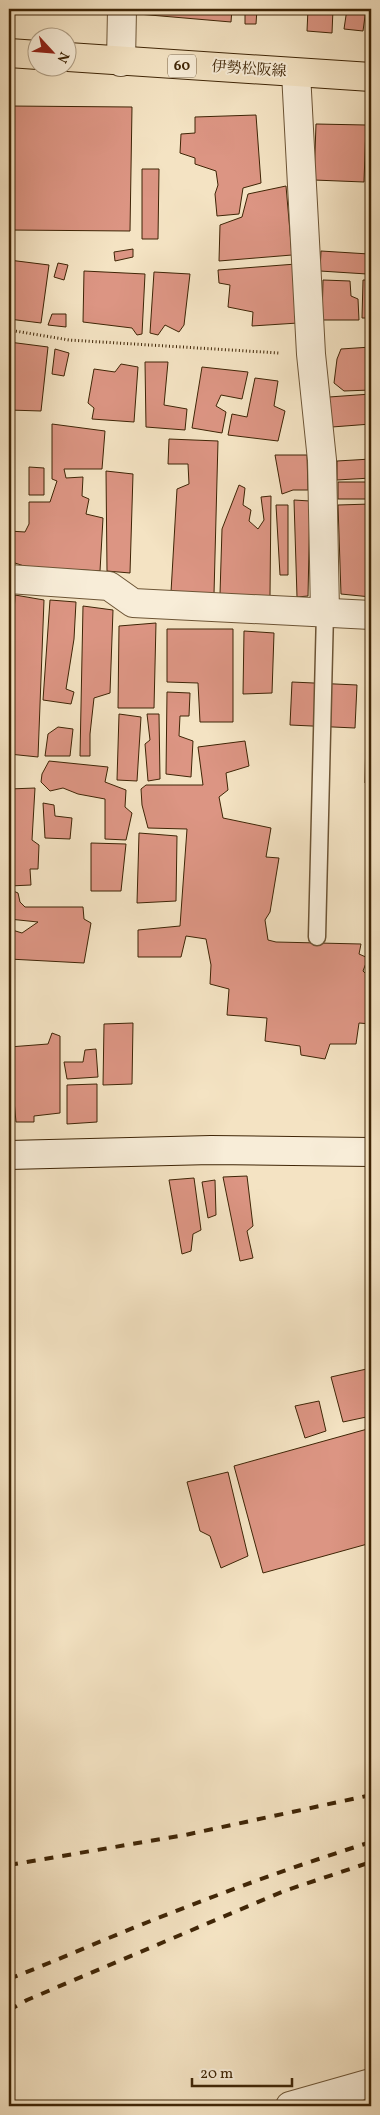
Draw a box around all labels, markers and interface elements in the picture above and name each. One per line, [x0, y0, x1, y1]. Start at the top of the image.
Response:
north arrow [28, 28, 78, 78]
text: N [52, 48, 73, 66]
road number: 60 [168, 54, 196, 78]
street label: 伊勢松阪線 [211, 57, 287, 83]
scale bar [192, 2055, 292, 2087]
text: 20 m [200, 2064, 233, 2085]

